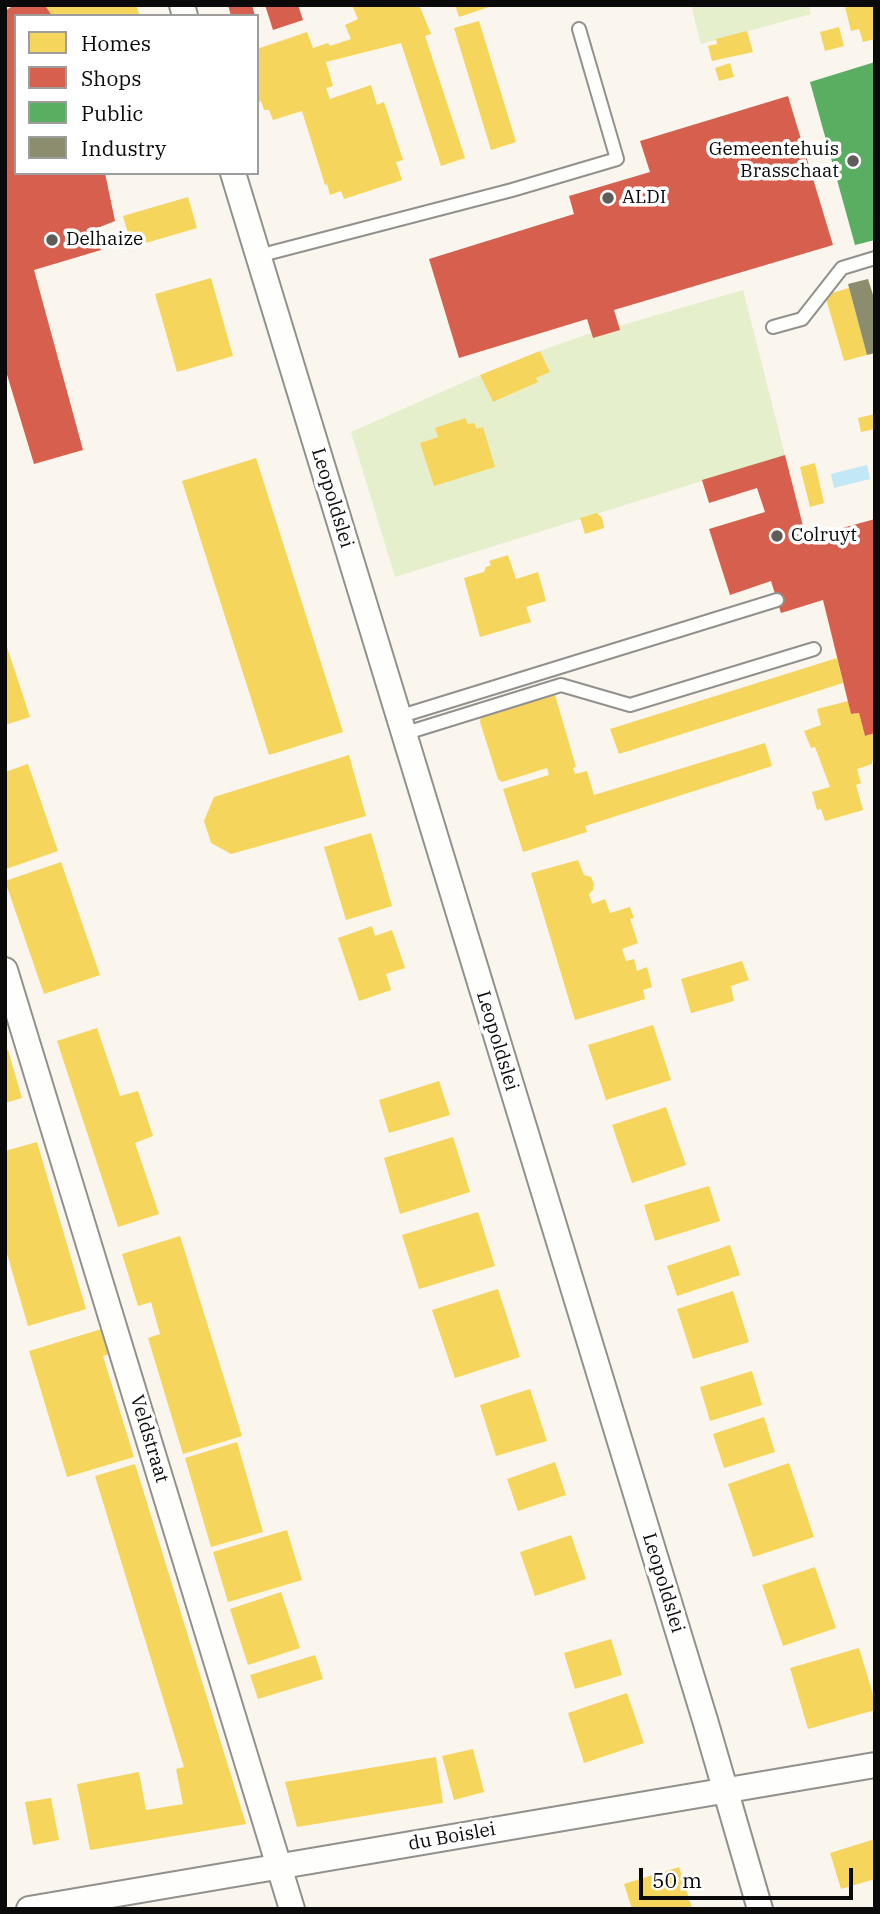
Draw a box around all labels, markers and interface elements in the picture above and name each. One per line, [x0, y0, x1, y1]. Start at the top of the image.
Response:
legend [14, 14, 259, 175]
text: Homes [81, 29, 151, 57]
text: Shops [81, 64, 141, 92]
text: Public [81, 99, 143, 127]
text: Industry [81, 134, 166, 162]
place label: Gemeentehuis Brasschaat [709, 139, 839, 183]
marker: Gemeentehuis Brasschaat [845, 153, 861, 169]
place label: ALDI [622, 187, 666, 209]
marker: ALDI [600, 190, 616, 206]
place label: Delhaize [66, 229, 143, 251]
marker: Delhaize [44, 232, 60, 248]
street label: Leopoldslei [306, 445, 358, 551]
place label: Colruyt [791, 525, 857, 547]
marker: Colruyt [769, 528, 785, 544]
street label: Leopoldslei [471, 988, 523, 1094]
street label: Veldstraat [125, 1392, 173, 1486]
street label: Leopoldslei [637, 1530, 689, 1636]
street label: du Boislei [407, 1818, 497, 1856]
scale bar [642, 1854, 856, 1898]
text: 50 m [652, 1866, 702, 1894]

